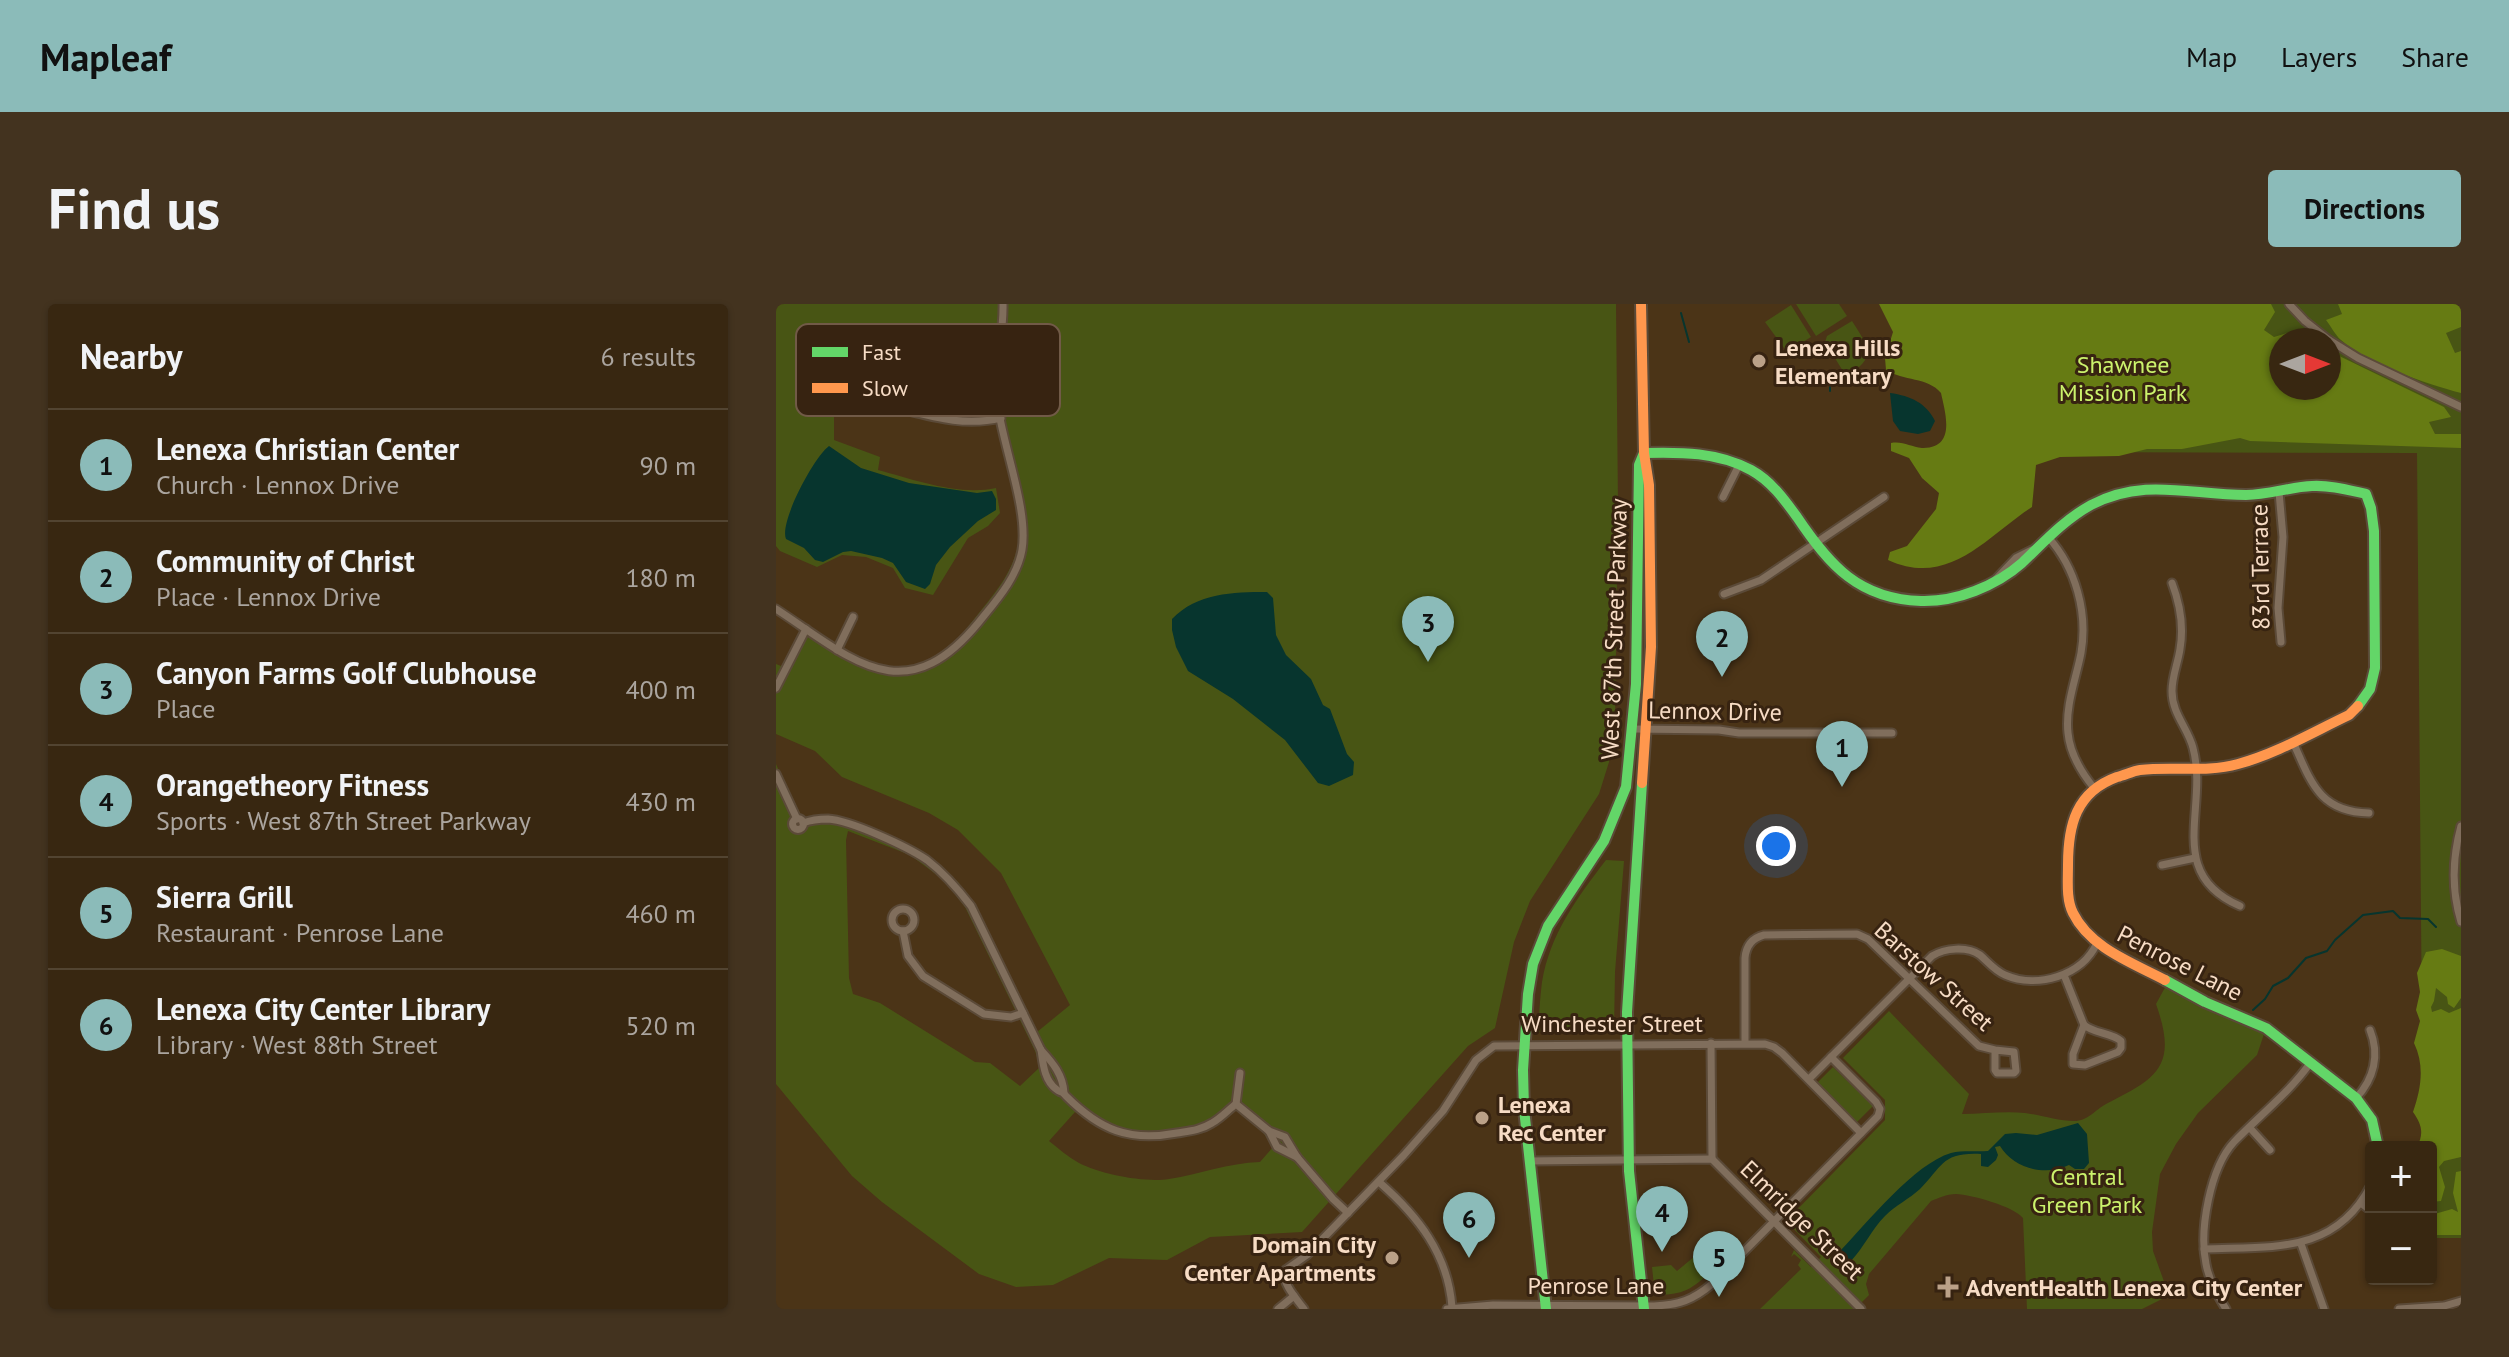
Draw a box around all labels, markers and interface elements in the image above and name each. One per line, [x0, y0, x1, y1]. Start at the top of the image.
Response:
text: Mapleaf [40, 32, 171, 81]
text: Map [2186, 38, 2237, 75]
text: Layers [2281, 38, 2357, 75]
text: Share [2401, 38, 2469, 75]
button: Directions [2268, 170, 2461, 247]
text: Find us [48, 172, 220, 244]
legend [796, 324, 1060, 416]
north arrow [2269, 328, 2341, 400]
place label: Lenexa Hills Elementary [1775, 332, 1900, 391]
text: Nearby [80, 334, 182, 378]
text: Fast [862, 338, 902, 366]
text: 6 results [601, 340, 696, 373]
park label: Shawnee Mission Park [2059, 349, 2188, 408]
marker: Lenexa Hills Elementary [1750, 352, 1768, 370]
text: Slow [862, 374, 908, 402]
text: Lenexa Christian Center [156, 429, 459, 468]
text: 1 [99, 449, 113, 482]
text: 90 m [640, 449, 696, 482]
text: Church · Lennox Drive [156, 468, 399, 501]
street label: West 87th Street Parkway [1594, 498, 1634, 760]
street label: 83rd Terrace [2243, 504, 2277, 630]
text: Community of Christ [156, 541, 415, 580]
text: 2 [99, 561, 113, 594]
text: 180 m [625, 561, 696, 594]
text: Place · Lennox Drive [156, 580, 381, 613]
pin: 3 [1402, 596, 1454, 662]
pin: 2 [1696, 611, 1748, 677]
text: Canyon Farms Golf Clubhouse [156, 653, 537, 692]
text: 3 [99, 673, 113, 706]
text: 400 m [625, 673, 696, 706]
text: Place [156, 692, 215, 725]
street label: Lennox Drive [1648, 694, 1782, 728]
pin: 1 [1816, 721, 1868, 787]
text: Orangetheory Fitness [156, 765, 429, 804]
text: 4 [99, 785, 113, 818]
text: 430 m [625, 785, 696, 818]
text: Sports · West 87th Street Parkway [156, 804, 531, 837]
your location [1756, 826, 1796, 866]
text: Sierra Grill [156, 877, 293, 916]
text: 5 [99, 897, 113, 930]
text: 460 m [625, 897, 696, 930]
street label: Barstow Street [1868, 914, 2000, 1038]
text: Restaurant · Penrose Lane [156, 916, 444, 949]
street label: Penrose Lane [2112, 918, 2248, 1008]
text: Lenexa City Center Library [156, 989, 490, 1028]
street label: Winchester Street [1521, 1008, 1703, 1039]
text: 6 [99, 1009, 113, 1042]
text: 520 m [625, 1009, 696, 1042]
text: Library · West 88th Street [156, 1028, 438, 1061]
place label: Lenexa Rec Center [1498, 1089, 1606, 1148]
marker: Lenexa Rec Center [1473, 1109, 1491, 1127]
map controls [2365, 1141, 2437, 1285]
button: + [2365, 1141, 2437, 1213]
street label: Elmridge Street [1734, 1153, 1870, 1287]
park label: Central Green Park [2032, 1161, 2143, 1220]
pin: 4 [1636, 1186, 1688, 1252]
pin: 6 [1443, 1192, 1495, 1258]
button: − [2365, 1213, 2437, 1285]
place label: Domain City Center Apartments [1184, 1229, 1377, 1288]
pin: 5 [1693, 1231, 1745, 1297]
marker: Domain City Center Apartments [1383, 1249, 1401, 1267]
street label: Penrose Lane [1528, 1270, 1664, 1301]
place label: AdventHealth Lenexa City Center [1966, 1272, 2303, 1303]
marker: AdventHealth Lenexa City Center [1937, 1276, 1959, 1298]

